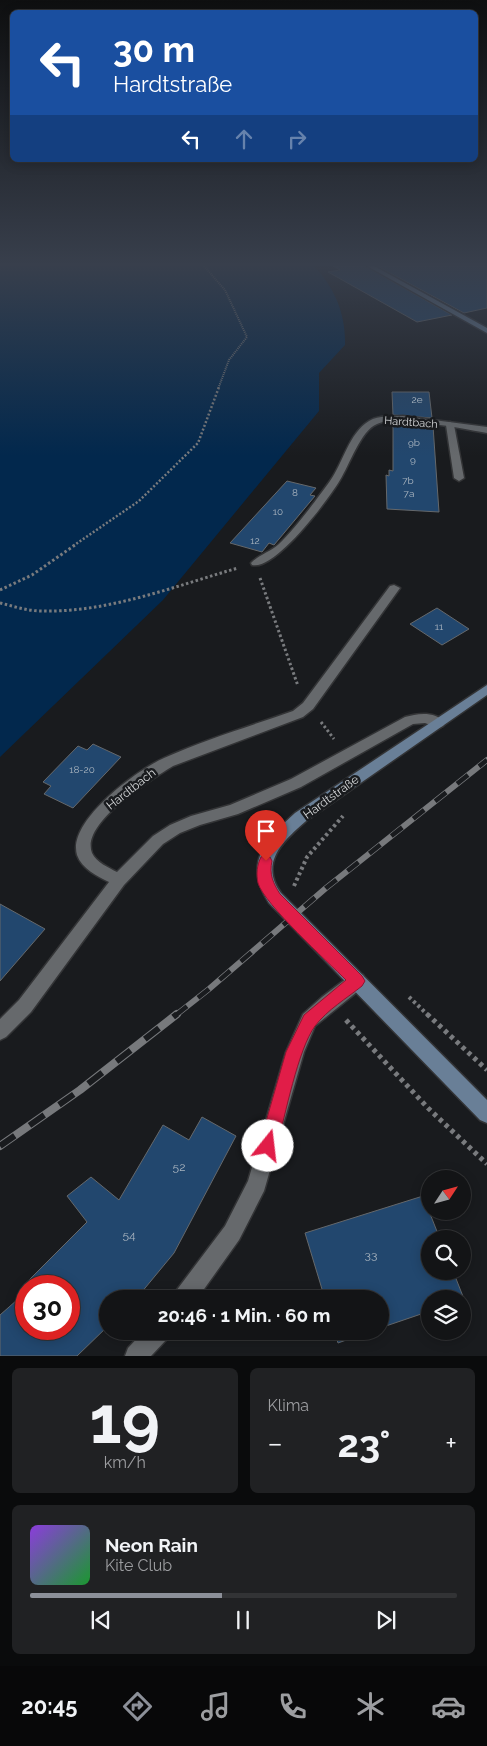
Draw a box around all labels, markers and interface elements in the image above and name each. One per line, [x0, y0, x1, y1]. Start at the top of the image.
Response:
text: 30 m [113, 29, 195, 70]
icon: left [30, 30, 95, 95]
text: Hardtstraße [113, 71, 232, 97]
icon: left [177, 125, 205, 153]
icon: ahead [230, 125, 258, 153]
icon: right [283, 125, 311, 153]
house number: 2e [411, 394, 423, 405]
street label: Hardtbach [384, 414, 438, 431]
house number: 9b [408, 437, 420, 448]
house number: 9 [410, 454, 416, 465]
house number: 7b [402, 475, 414, 486]
house number: 8 [292, 487, 298, 498]
house number: 7a [404, 488, 414, 499]
house number: 10 [273, 506, 283, 517]
house number: 12 [250, 535, 260, 546]
house number: 11 [435, 621, 444, 632]
house number: 18-20 [69, 764, 95, 775]
street label: Hardtbach [104, 766, 158, 812]
street label: Hardtstraße [301, 772, 361, 822]
pin [245, 810, 287, 861]
icon: arrive [252, 817, 280, 845]
position arrow [241, 1119, 293, 1171]
house number: 52 [173, 1160, 185, 1174]
north arrow [421, 1170, 471, 1220]
map controls [421, 1170, 471, 1340]
house number: 54 [122, 1228, 136, 1242]
button: search [421, 1230, 471, 1280]
house number: 33 [365, 1248, 377, 1262]
speed limit sign: 30 [15, 1275, 80, 1340]
button: layers [421, 1290, 471, 1340]
text: 20:46 · 1 Min. · 60 m [158, 1304, 330, 1326]
text: 19 [90, 1382, 160, 1458]
text: Klima [268, 1396, 309, 1415]
text: 23° [338, 1421, 390, 1466]
text: − [268, 1427, 283, 1460]
text: + [445, 1427, 457, 1460]
text: km/h [104, 1453, 146, 1472]
text: Neon Rain [105, 1534, 198, 1556]
text: Kite Club [105, 1556, 172, 1575]
icon: previous [87, 1606, 115, 1634]
icon: pause [229, 1606, 257, 1634]
icon: next [372, 1606, 400, 1634]
icon: directions [120, 1689, 155, 1724]
icon: music [198, 1689, 233, 1724]
icon: phone [275, 1689, 310, 1724]
icon: climate [353, 1689, 388, 1724]
icon: car [431, 1689, 466, 1724]
text: 20:45 [21, 1693, 77, 1719]

